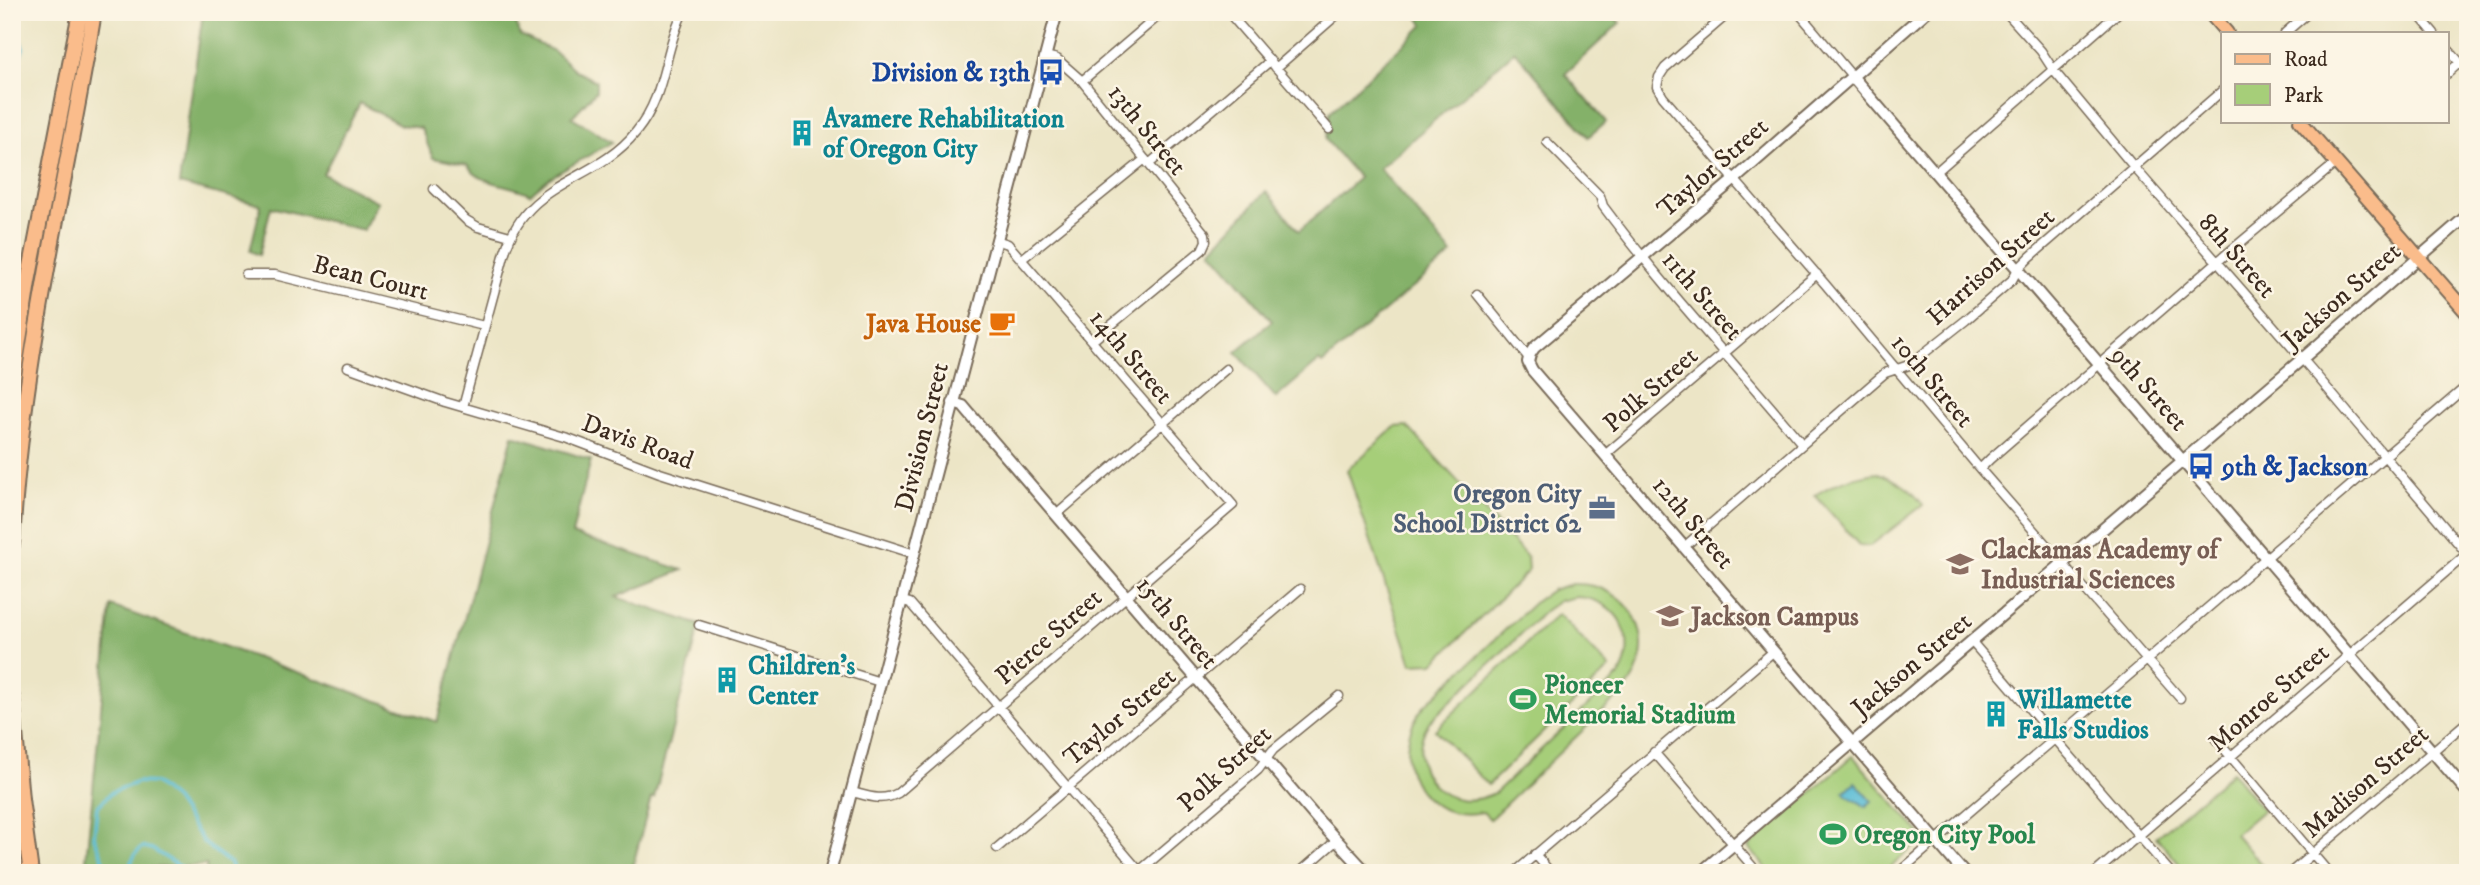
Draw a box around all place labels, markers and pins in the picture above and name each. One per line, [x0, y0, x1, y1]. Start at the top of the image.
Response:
place label: Division & 13th [872, 57, 1030, 90]
bus stop icon: Division & 13th [1036, 57, 1066, 87]
place label: Avamere Rehabilitation of Oregon City [822, 103, 1065, 166]
building icon: Avamere Rehabilitation of Oregon City [787, 118, 817, 148]
place label: Java House [863, 308, 981, 341]
cafe icon: Java House [987, 308, 1017, 338]
bus stop icon: 9th & Jackson [2186, 451, 2216, 481]
place label: 9th & Jackson [2220, 451, 2368, 484]
place label: Oregon City School District 62 [1393, 478, 1582, 541]
office icon: Oregon City School District 62 [1587, 493, 1617, 523]
place label: Clackamas Academy of Industrial Sciences [1981, 534, 2222, 597]
school or university icon: Clackamas Academy of Industrial Sciences [1945, 549, 1975, 579]
school or university icon: Jackson Campus [1655, 601, 1685, 631]
place label: Jackson Campus [1688, 601, 1859, 634]
place label: Children's Center [748, 650, 856, 713]
building icon: Children's Center [712, 665, 742, 695]
place label: Pioneer Memorial Stadium [1544, 669, 1736, 732]
sports icon: Pioneer Memorial Stadium [1508, 684, 1538, 714]
place label: Willamette Falls Studios [2016, 684, 2149, 747]
building icon: Willamette Falls Studios [1981, 699, 2011, 729]
sports icon: Oregon City Pool [1818, 819, 1848, 849]
place label: Oregon City Pool [1854, 819, 2036, 852]

